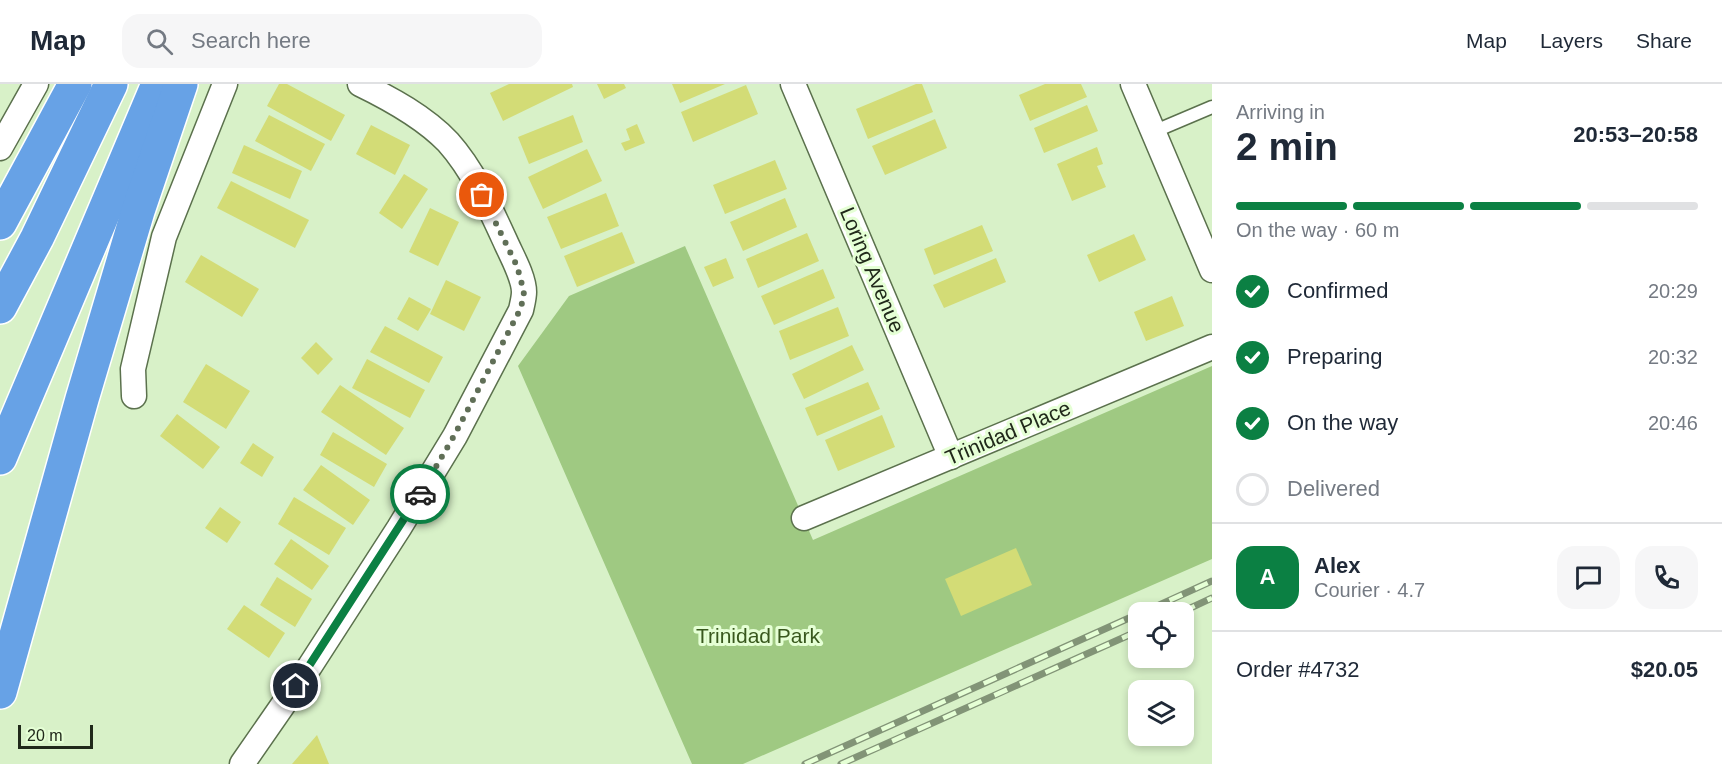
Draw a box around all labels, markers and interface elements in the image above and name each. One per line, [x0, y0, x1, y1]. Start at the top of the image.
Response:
search box [122, 14, 542, 68]
text: Map [30, 25, 86, 56]
icon: search [143, 25, 176, 58]
text: Search here [191, 28, 311, 53]
text: Map [1466, 29, 1507, 52]
text: Layers [1540, 29, 1603, 52]
text: Share [1636, 29, 1692, 52]
text: Arriving in [1236, 101, 1325, 123]
text: 20:53–20:58 [1573, 122, 1698, 147]
text: 2 min [1236, 125, 1338, 168]
pin [456, 169, 507, 220]
icon: bag [465, 178, 498, 211]
street label: Loring Avenue [836, 204, 909, 336]
text: On the way · 60 m [1236, 219, 1399, 241]
icon: check [1236, 275, 1269, 308]
text: Confirmed [1287, 278, 1388, 303]
text: 20:29 [1648, 280, 1698, 302]
icon: check [1236, 341, 1269, 374]
text: Preparing [1287, 344, 1382, 369]
text: 20:32 [1648, 346, 1698, 368]
street label: Trinidad Place [942, 396, 1074, 469]
icon: check [1236, 407, 1269, 440]
text: On the way [1287, 410, 1398, 435]
text: 20:46 [1648, 412, 1698, 434]
courier [390, 464, 450, 524]
text: Delivered [1287, 476, 1380, 501]
icon: car [404, 478, 437, 511]
button: chat [1557, 546, 1620, 609]
button: phone [1635, 546, 1698, 609]
text: Alex [1314, 553, 1360, 578]
text: A [1260, 564, 1275, 589]
text: Courier · 4.7 [1314, 579, 1425, 601]
map controls [1128, 602, 1194, 746]
button: locate [1128, 602, 1194, 668]
park label: Trinidad Park [696, 624, 821, 647]
text: Order #4732 [1236, 657, 1360, 682]
text: $20.05 [1631, 657, 1698, 682]
pin [270, 660, 321, 711]
icon: home [279, 669, 312, 702]
button: layers [1128, 680, 1194, 746]
scale bar [18, 722, 93, 750]
text: 20 m [27, 727, 63, 744]

